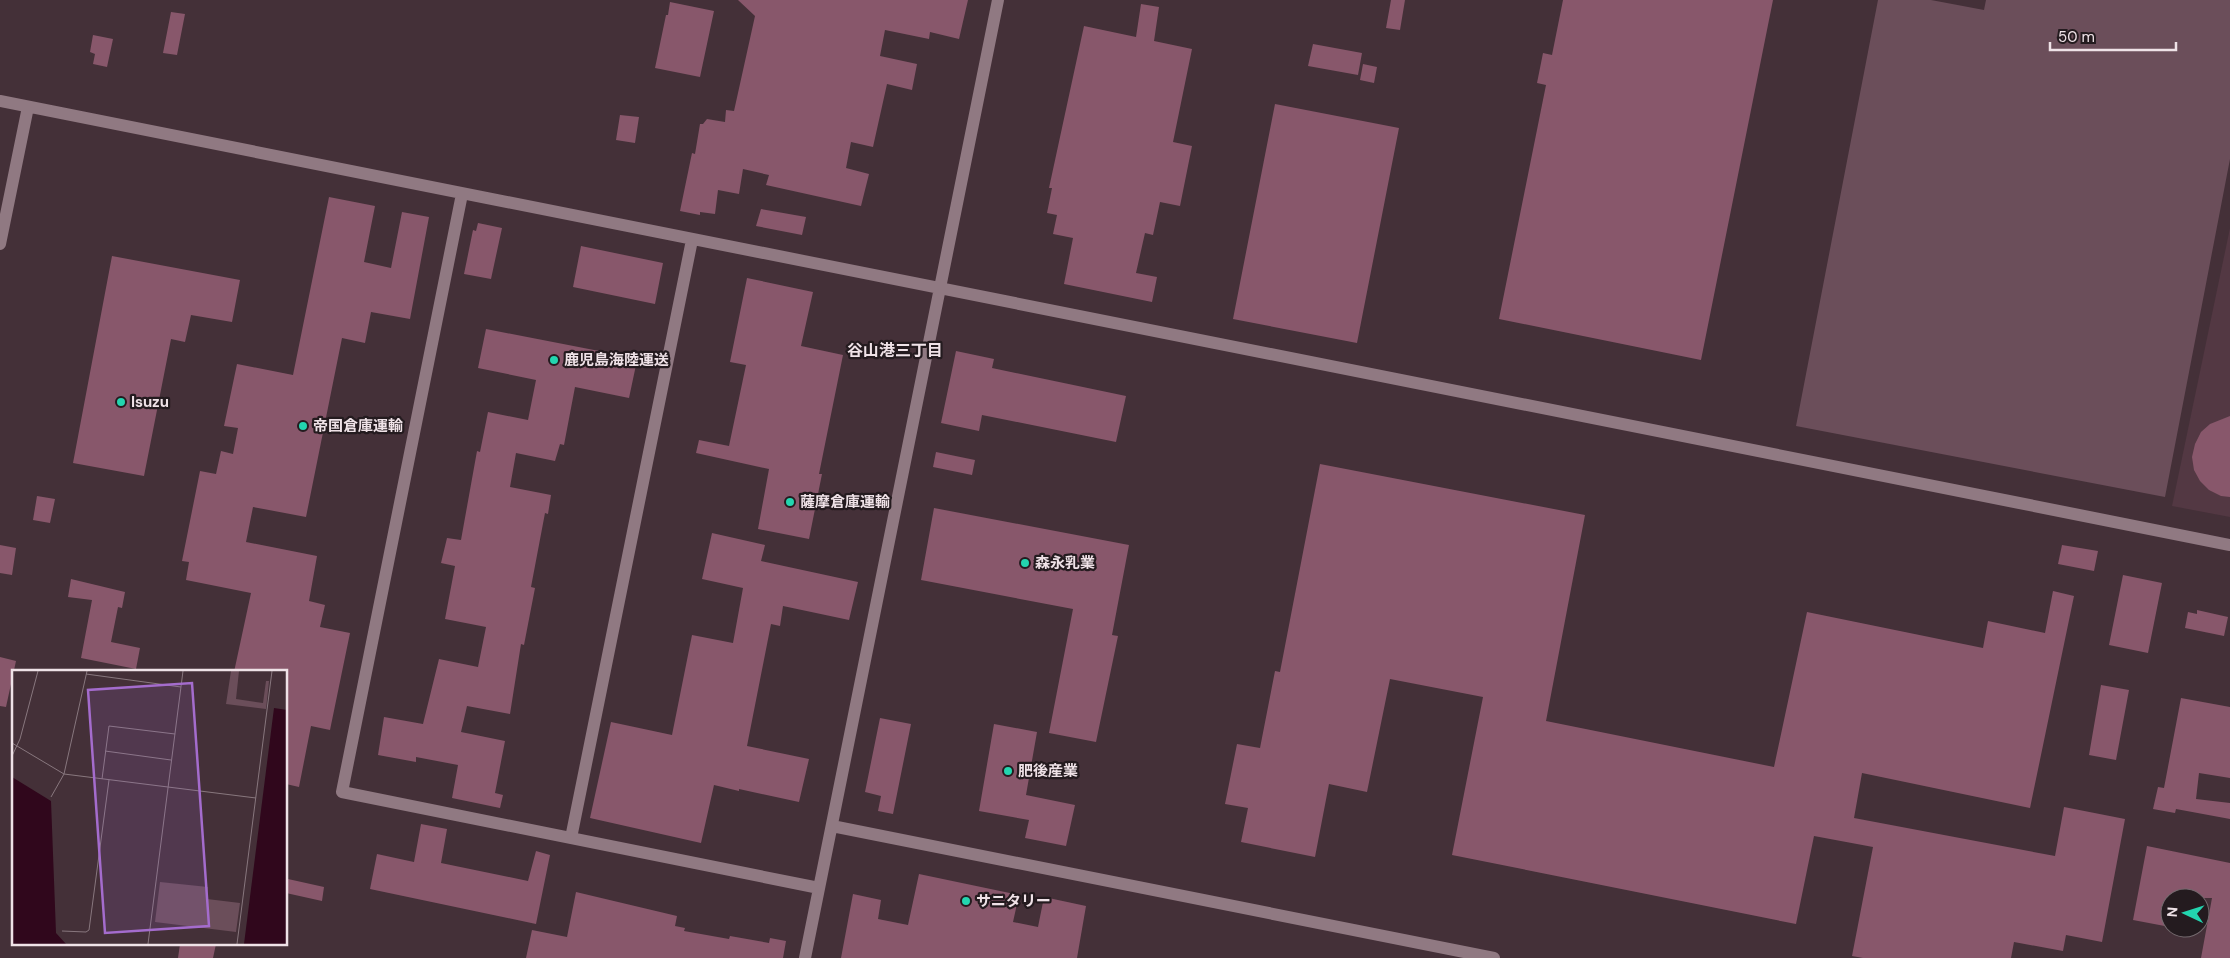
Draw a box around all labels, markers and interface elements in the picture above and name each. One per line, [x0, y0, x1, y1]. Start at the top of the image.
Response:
scale bar [2050, 20, 2176, 52]
text: 50 m [2058, 27, 2095, 47]
district label: 谷山港三丁目 [847, 340, 943, 361]
place label: 鹿児島海陸運送 [564, 350, 669, 370]
marker: 鹿児島海陸運送 [548, 354, 560, 366]
place label: Isuzu [131, 392, 169, 412]
marker: Isuzu [115, 396, 127, 408]
place label: 帝国倉庫運輸 [313, 416, 403, 436]
marker: 帝国倉庫運輸 [297, 420, 309, 432]
place label: 薩摩倉庫運輸 [800, 492, 890, 512]
marker: 薩摩倉庫運輸 [784, 496, 796, 508]
place label: 森永乳業 [1035, 553, 1095, 573]
marker: 森永乳業 [1019, 557, 1031, 569]
inset map [12, 670, 288, 946]
place label: 肥後産業 [1018, 761, 1078, 781]
marker: 肥後産業 [1002, 765, 1014, 777]
north arrow [2160, 888, 2210, 938]
place label: サニタリー [976, 891, 1051, 911]
marker: サニタリー [960, 895, 972, 907]
text: N [2163, 906, 2181, 918]

